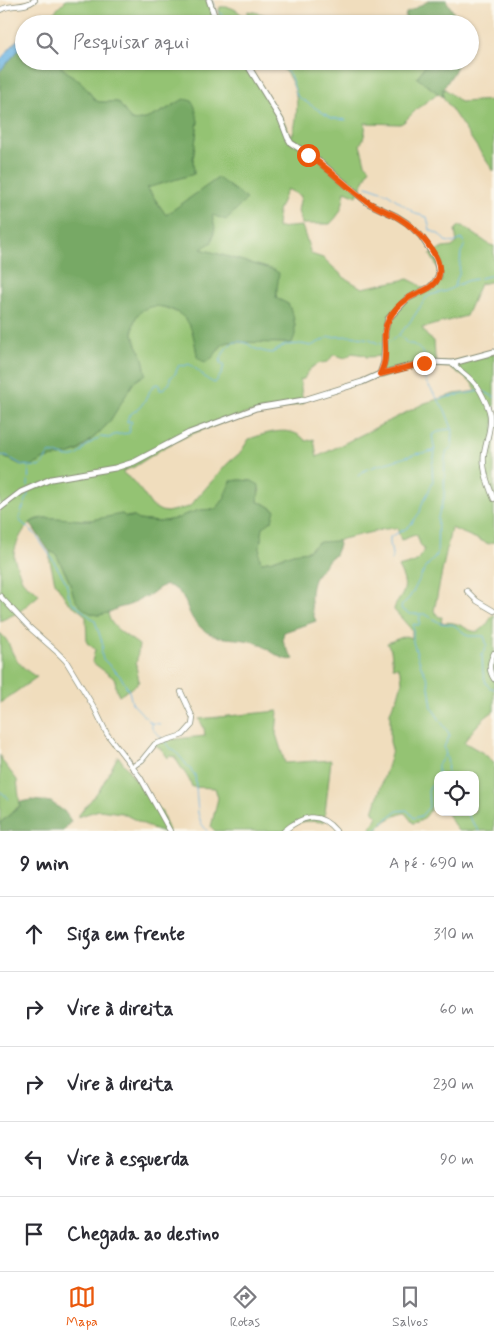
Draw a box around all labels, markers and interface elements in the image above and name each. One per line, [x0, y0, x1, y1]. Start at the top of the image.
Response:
search box [15, 15, 479, 70]
icon: search [33, 29, 61, 57]
text: Pesquisar aqui [73, 30, 189, 55]
route start [297, 144, 320, 167]
route end [413, 352, 436, 375]
map controls [434, 771, 479, 816]
button: locate [434, 771, 479, 816]
text: 9 min [20, 850, 69, 878]
text: A pé · 690 m [389, 853, 474, 874]
icon: ahead [20, 920, 48, 948]
text: Siga em frente [67, 922, 185, 947]
text: 310 m [433, 924, 474, 945]
icon: right [20, 995, 48, 1023]
text: Vire à direita [67, 997, 173, 1022]
text: 60 m [440, 999, 474, 1020]
icon: right [20, 1070, 48, 1098]
text: Vire à direita [67, 1072, 173, 1097]
text: 230 m [433, 1074, 474, 1095]
icon: left [20, 1145, 48, 1173]
text: Vire à esquerda [67, 1147, 189, 1172]
text: 90 m [440, 1149, 474, 1170]
icon: arrive [20, 1220, 48, 1248]
text: Chegada ao destino [67, 1222, 219, 1247]
tab: Mapa [66, 1283, 98, 1331]
tab: Rotas [230, 1283, 260, 1331]
tab: Salvos [392, 1283, 428, 1331]

